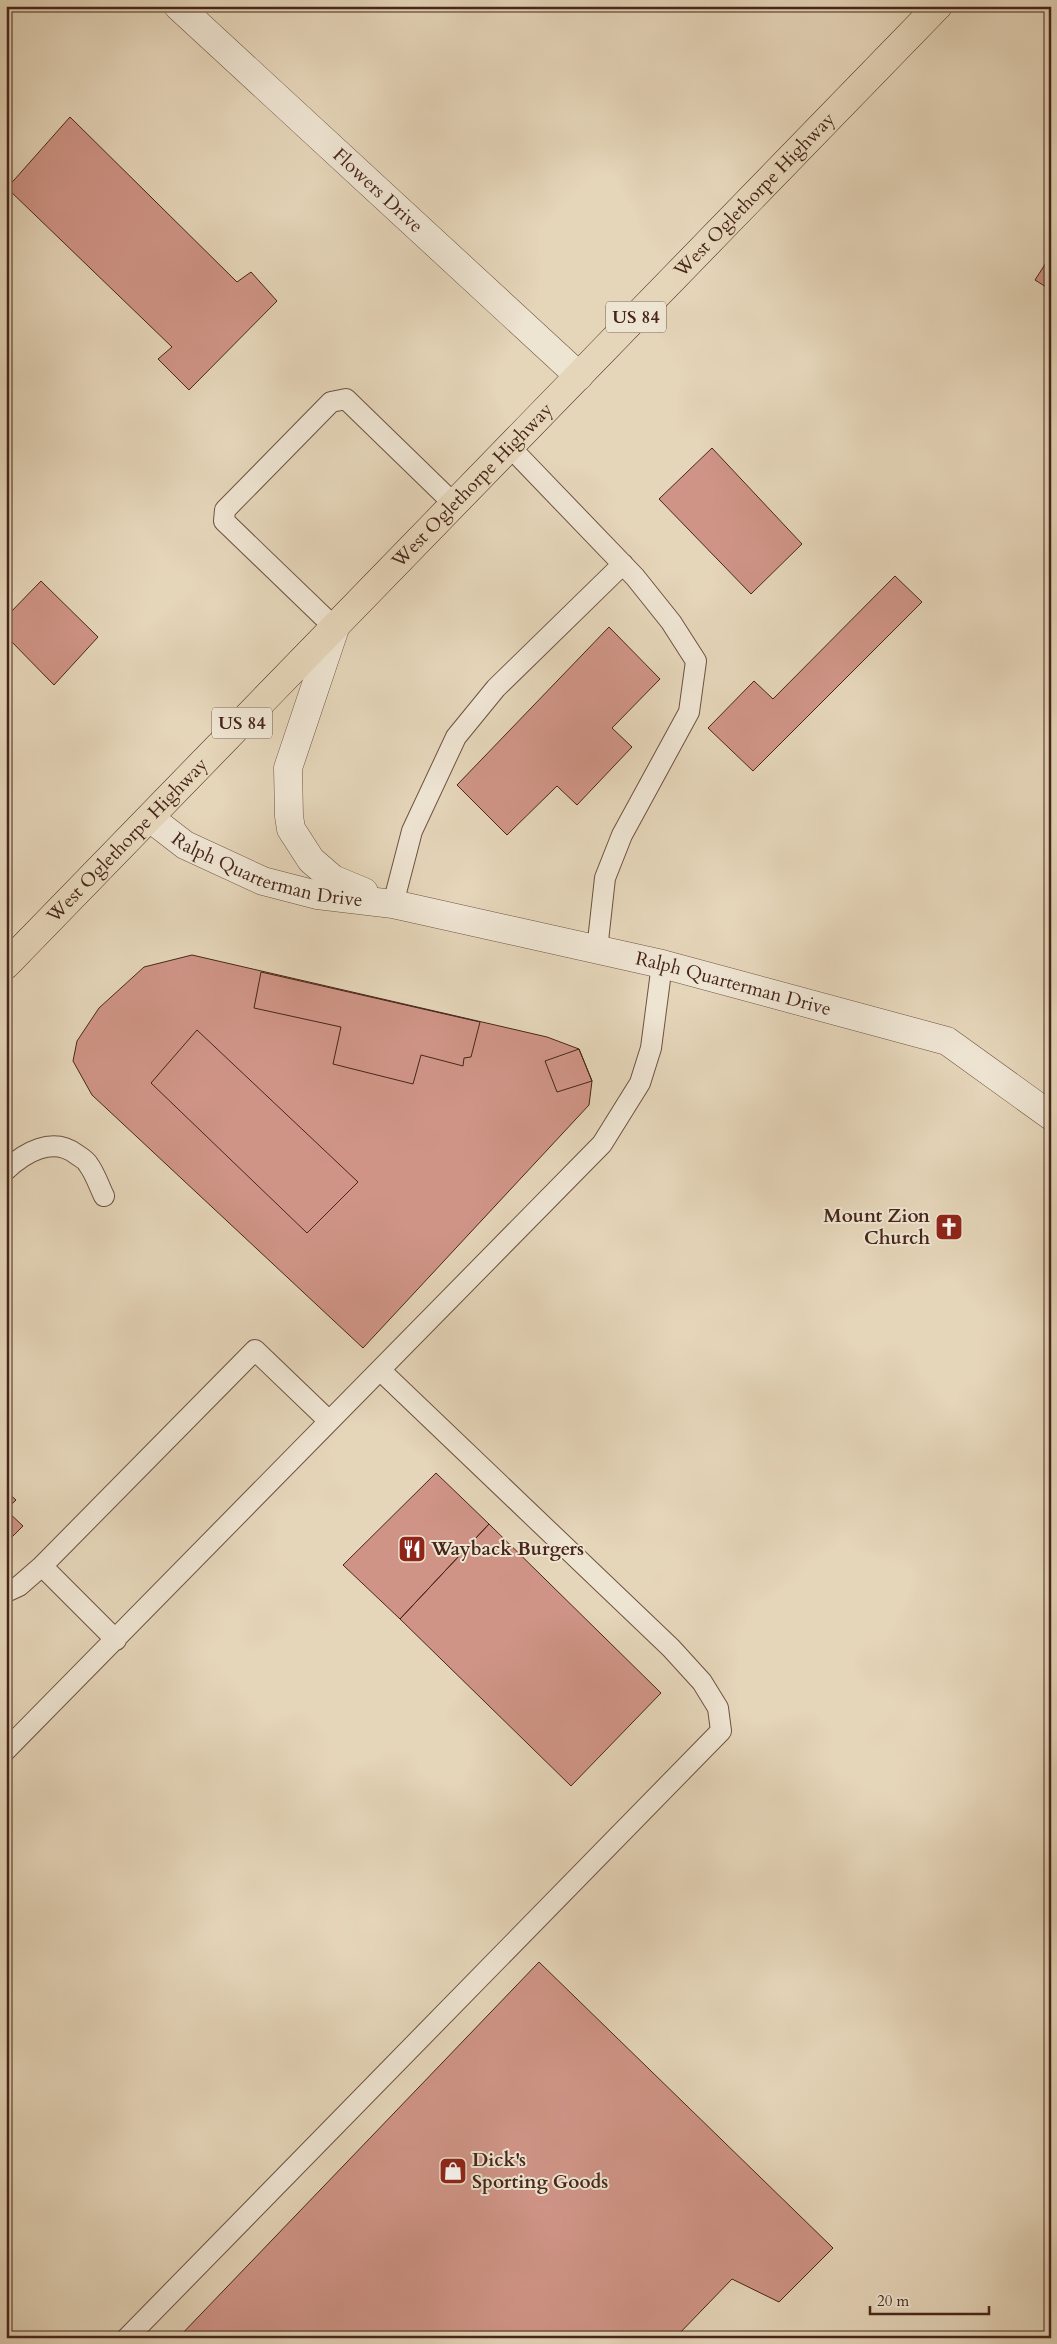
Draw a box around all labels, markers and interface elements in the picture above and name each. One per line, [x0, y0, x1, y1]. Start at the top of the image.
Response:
street label: West Oglethorpe Highway [667, 106, 841, 284]
street label: Flowers Drive [327, 142, 429, 239]
road number: US 84 [606, 302, 666, 332]
street label: West Oglethorpe Highway [385, 397, 559, 574]
road number: US 84 [212, 708, 272, 738]
street label: West Oglethorpe Highway [40, 752, 214, 929]
street label: Ralph Quarterman Drive [166, 826, 364, 913]
street label: Ralph Quarterman Drive [633, 945, 834, 1022]
place label: Mount Zion Church [823, 1203, 931, 1251]
church icon: Mount Zion Church [934, 1212, 964, 1242]
restaurant icon: Wayback Burgers [397, 1534, 427, 1564]
place label: Wayback Burgers [430, 1536, 584, 1562]
place label: Dick's Sporting Goods [472, 2147, 608, 2195]
shop icon: Dick's Sporting Goods [438, 2156, 468, 2186]
scale bar [870, 2284, 988, 2316]
text: 20 m [877, 2291, 909, 2311]

